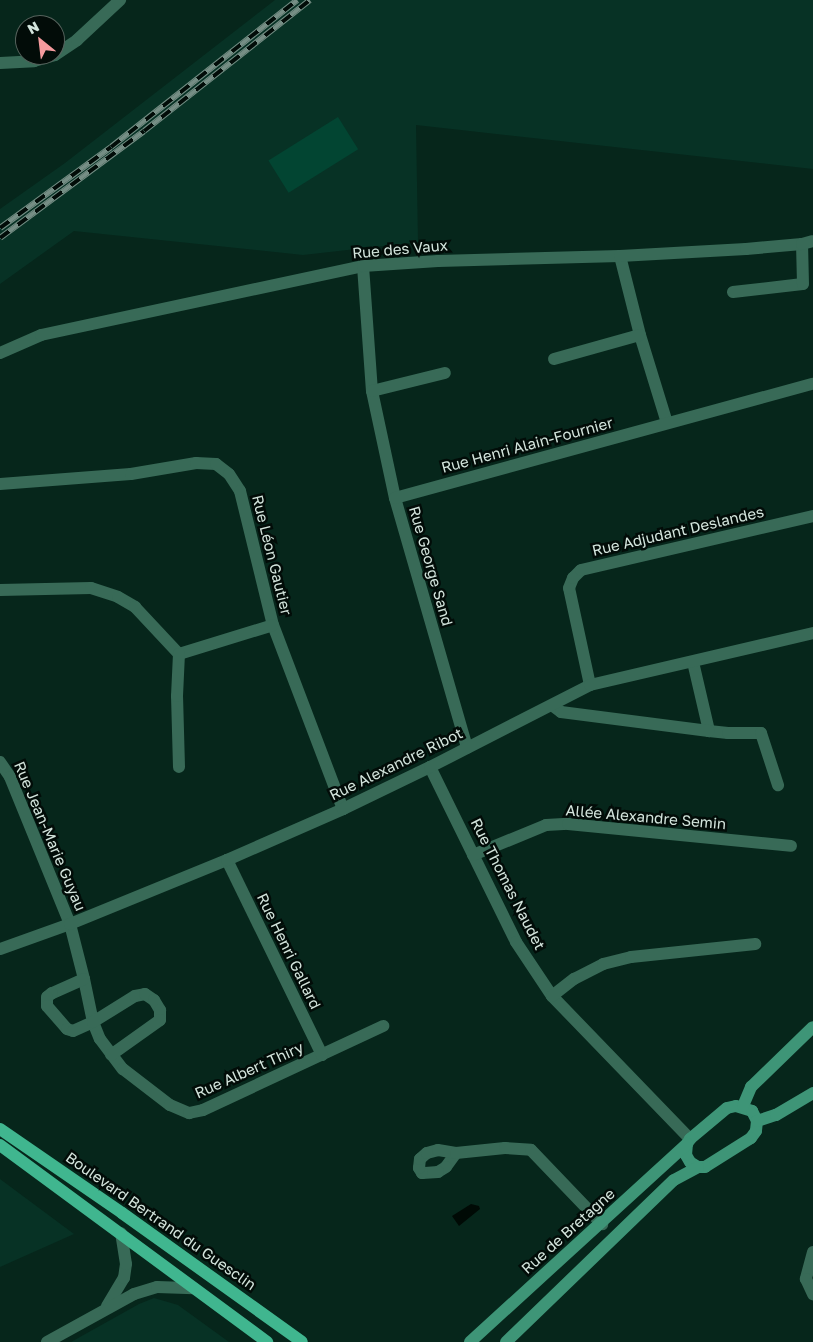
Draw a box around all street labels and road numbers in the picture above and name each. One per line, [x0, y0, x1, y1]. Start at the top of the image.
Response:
street label: Rue des Vaux [351, 236, 449, 262]
street label: Rue Henri Alain-Fournier [439, 413, 615, 477]
street label: Rue Léon Gautier [248, 493, 296, 617]
street label: Rue Adjudant Deslandes [590, 502, 766, 560]
street label: Rue George Sand [405, 504, 457, 628]
street label: Rue Alexandre Ribot [327, 724, 465, 804]
street label: Rue Jean-Marie Guyau [10, 759, 90, 913]
street label: Allée Alexandre Semin [565, 801, 727, 833]
street label: Rue Thomas Naudet [467, 815, 549, 953]
street label: Rue Henri Gallard [253, 890, 325, 1012]
street label: Rue Albert Thiry [192, 1038, 306, 1102]
street label: Boulevard Bertrand du Guesclin [62, 1148, 260, 1294]
street label: Rue de Bretagne [518, 1184, 618, 1278]

